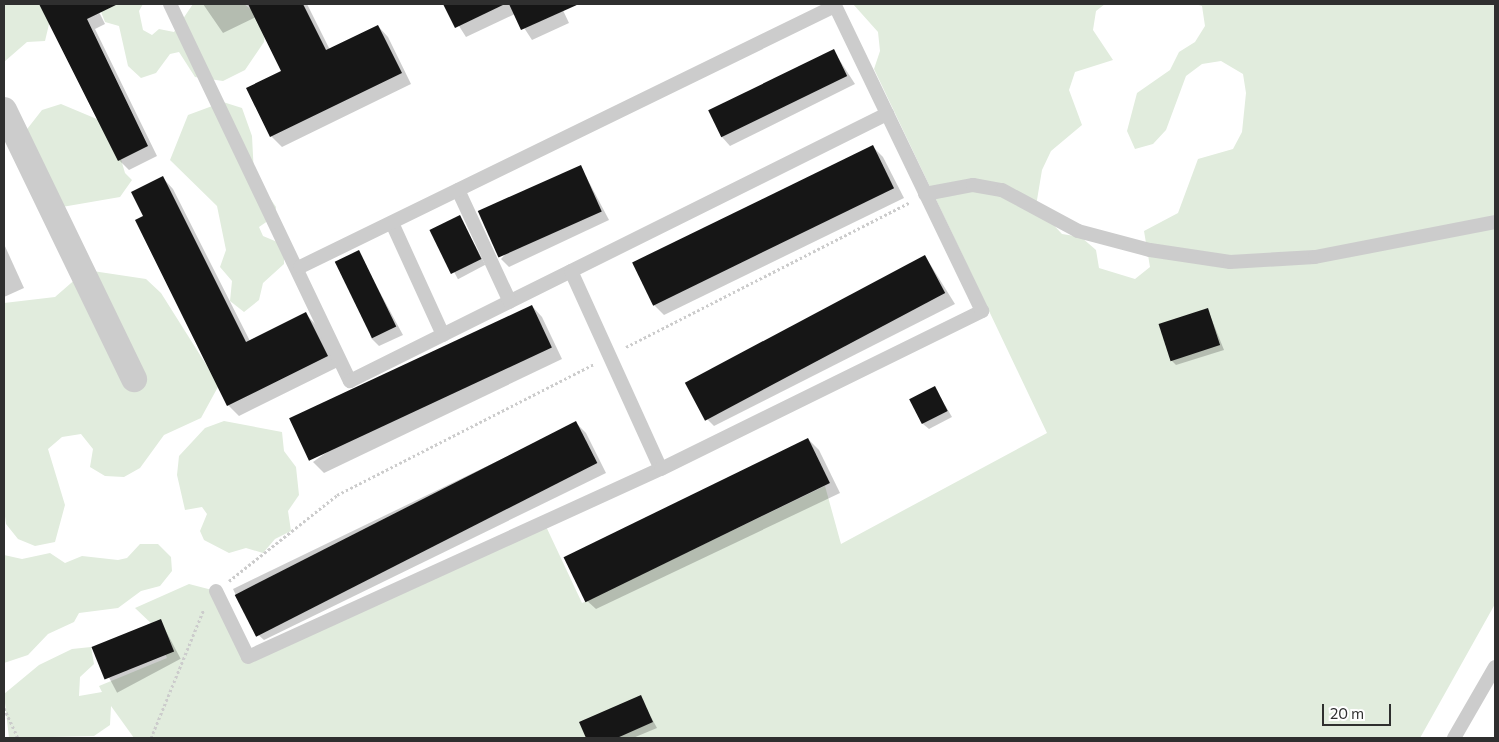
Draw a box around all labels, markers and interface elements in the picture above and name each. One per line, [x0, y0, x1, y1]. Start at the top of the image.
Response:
scale bar [1324, 694, 1393, 726]
text: 20 m [1330, 704, 1364, 722]

